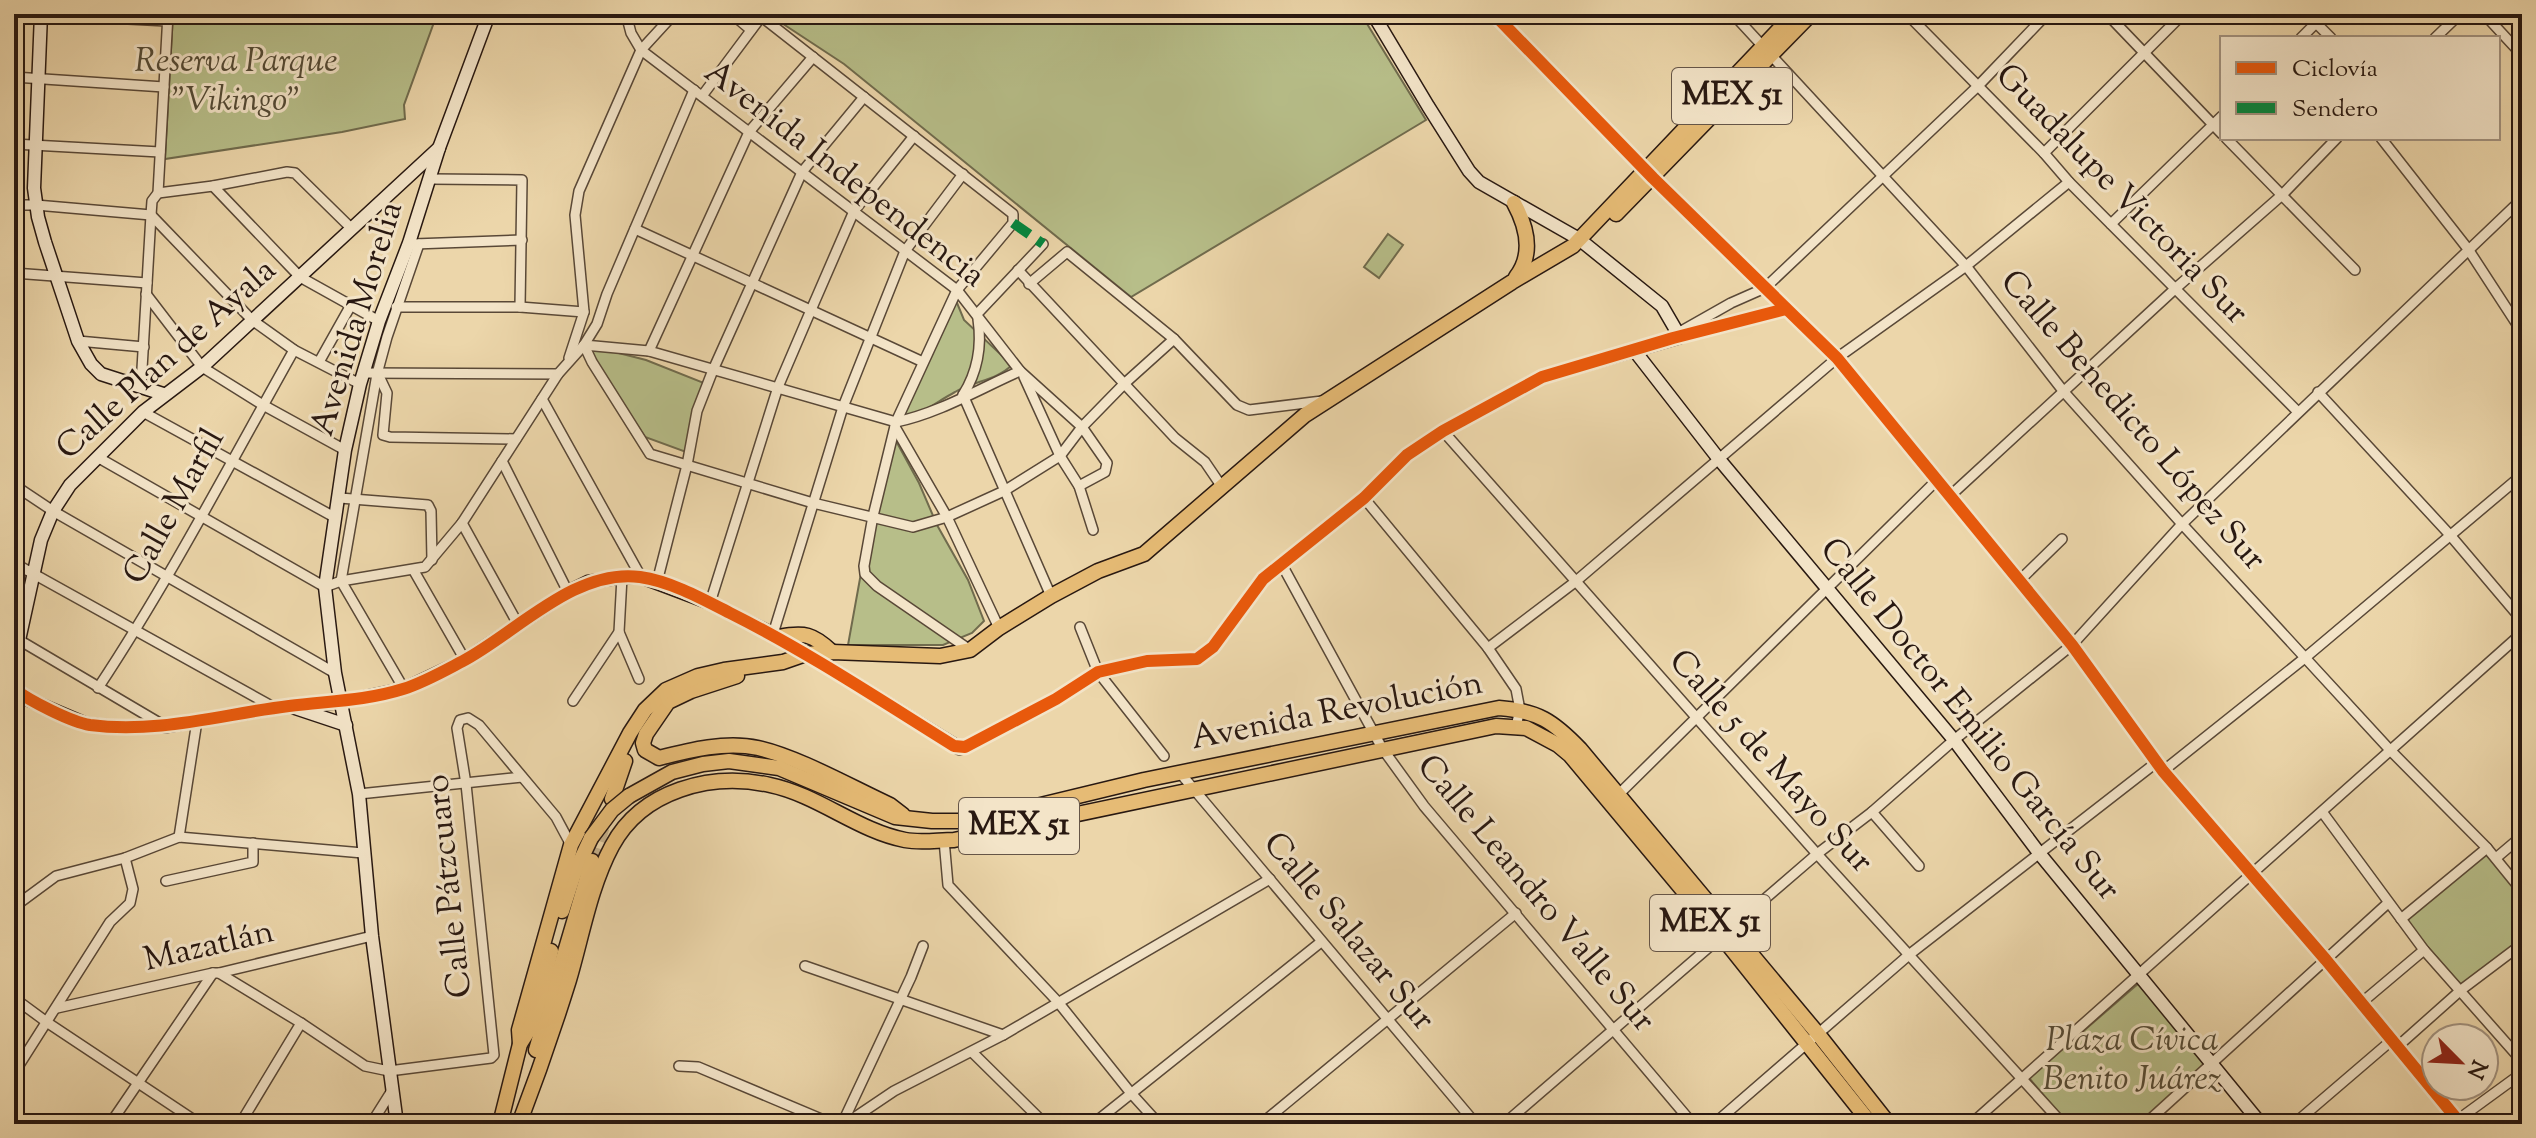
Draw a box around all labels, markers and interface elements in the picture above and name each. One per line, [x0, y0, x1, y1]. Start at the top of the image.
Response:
legend [2220, 36, 2500, 140]
park label: Reserva Parque "Vikingo" [134, 38, 338, 126]
street label: Avenida Independencia [693, 49, 995, 301]
street label: Guadalupe Victoria Sur [1983, 53, 2259, 337]
text: Ciclovía [2292, 53, 2378, 87]
road number: MEX 51 [1672, 68, 1792, 124]
text: Sendero [2292, 93, 2378, 127]
street label: Avenida Morelia [299, 196, 417, 442]
street label: Calle Plan de Ayala [46, 248, 288, 472]
street label: Calle Benedicto López Sur [1987, 260, 2277, 582]
street label: Calle Marfil [112, 420, 238, 594]
street label: Calle Doctor Emilio García Sur [1807, 528, 2131, 912]
street label: Calle 5 de Mayo Sur [1656, 639, 1884, 885]
street label: Avenida Revolución [1187, 660, 1487, 764]
street label: Calle Leandro Valle Sur [1404, 745, 1666, 1044]
street label: Calle Pátzcuaro [414, 772, 486, 1000]
road number: MEX 51 [959, 798, 1079, 854]
street label: Calle Salazar Sur [1250, 822, 1446, 1042]
road number: MEX 51 [1650, 895, 1770, 951]
street label: Mazatlán [139, 908, 279, 986]
park label: Plaza Cívica Benito Juárez [2043, 1017, 2221, 1105]
north arrow [2420, 1022, 2500, 1102]
text: N [2457, 1054, 2494, 1084]

